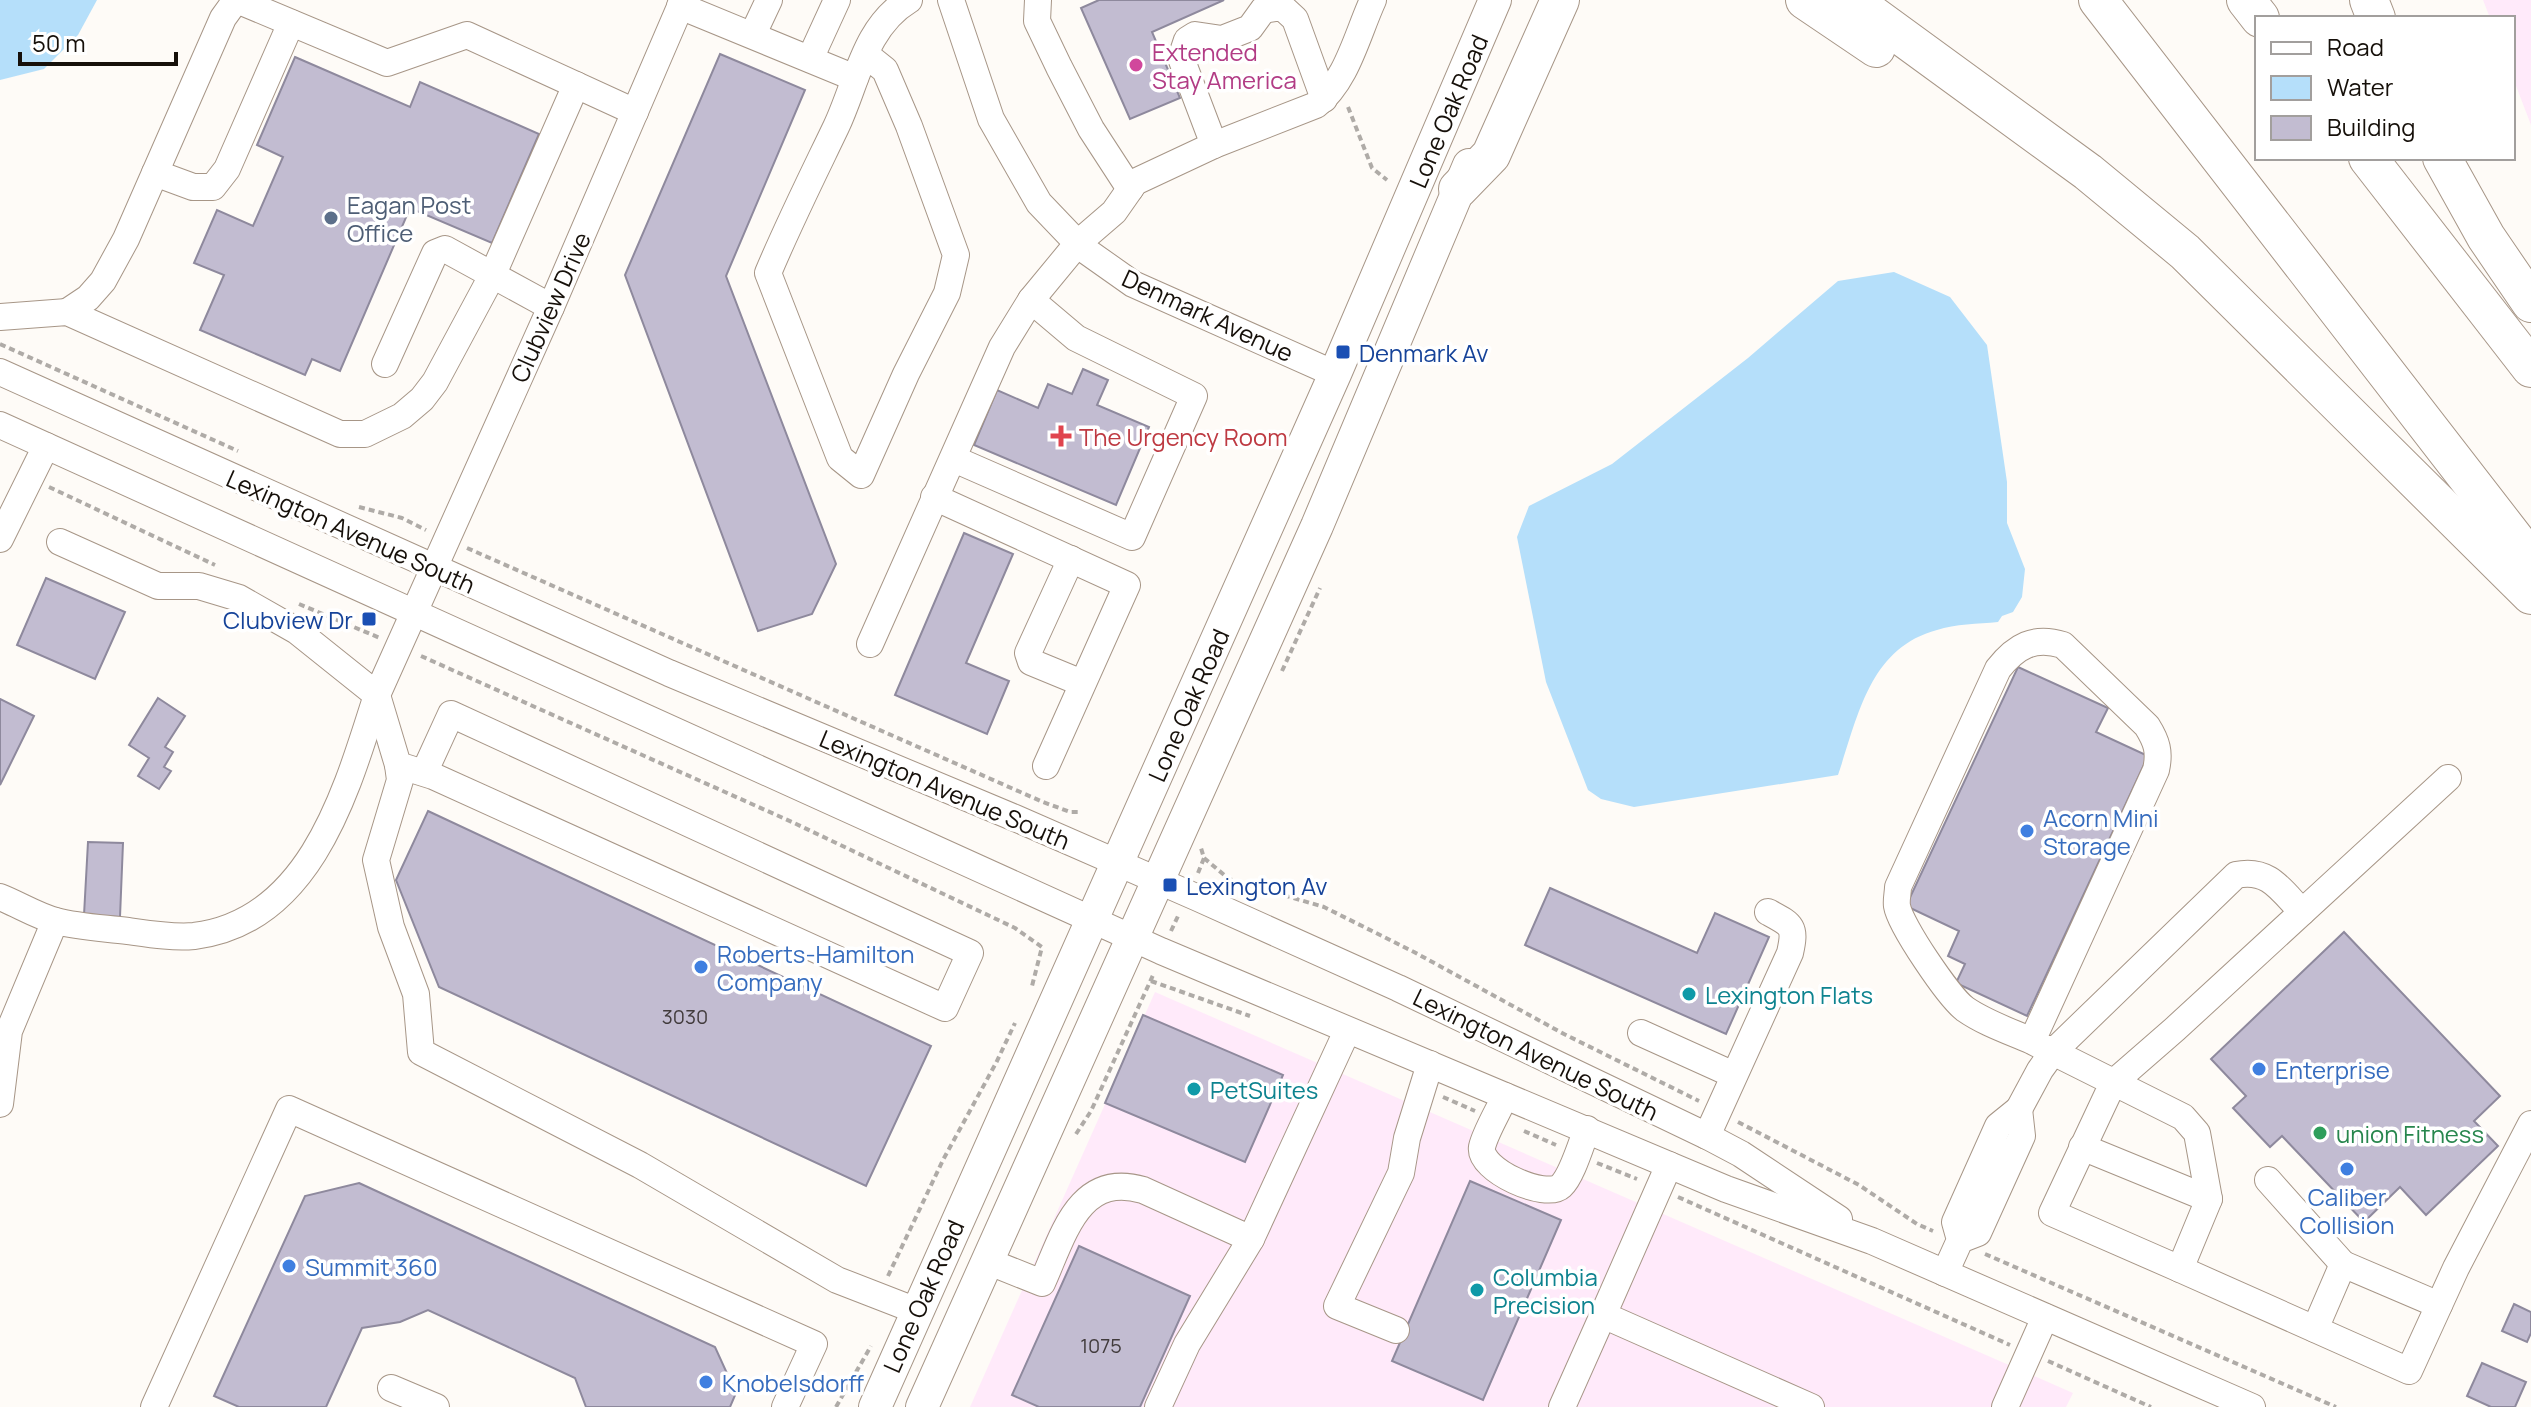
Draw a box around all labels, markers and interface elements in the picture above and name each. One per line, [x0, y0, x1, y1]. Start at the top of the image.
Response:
scale bar [20, 16, 176, 66]
legend [2255, 16, 2515, 160]
text: 50 m [32, 26, 86, 59]
street label: Lone Oak Road [1401, 29, 1495, 193]
text: Road [2327, 30, 2384, 63]
place label: Extended Stay America [1152, 35, 1297, 96]
marker: Extended Stay America [1127, 56, 1145, 74]
text: Water [2327, 70, 2394, 103]
text: Building [2327, 110, 2415, 143]
place label: Eagan Post Office [347, 188, 471, 249]
marker: Eagan Post Office [322, 209, 340, 227]
street label: Clubview Drive [502, 227, 598, 387]
street label: Denmark Avenue [1117, 261, 1299, 369]
place label: Denmark Av [1359, 336, 1489, 369]
marker: Denmark Av [1334, 343, 1352, 361]
place label: The Urgency Room [1079, 420, 1288, 453]
marker: The Urgency Room [1050, 425, 1072, 447]
street label: Lexington Avenue South [221, 461, 481, 601]
place label: Clubview Dr [223, 603, 353, 636]
marker: Clubview Dr [360, 610, 378, 628]
street label: Lone Oak Road [1140, 623, 1236, 787]
street label: Lexington Avenue South [815, 721, 1075, 857]
place label: Acorn Mini Storage [2043, 801, 2159, 862]
marker: Acorn Mini Storage [2018, 822, 2036, 840]
place label: Lexington Av [1186, 869, 1327, 902]
marker: Lexington Av [1161, 876, 1179, 894]
place label: Roberts-Hamilton Company [717, 937, 914, 998]
marker: Roberts-Hamilton Company [692, 958, 710, 976]
place label: Lexington Flats [1705, 978, 1873, 1011]
street label: Lexington Avenue South [1408, 980, 1664, 1128]
marker: Lexington Flats [1680, 985, 1698, 1003]
house number: 3030 [662, 1003, 708, 1030]
place label: Enterprise [2275, 1053, 2390, 1086]
marker: Enterprise [2250, 1060, 2268, 1078]
place label: PetSuites [1210, 1073, 1318, 1106]
marker: PetSuites [1185, 1080, 1203, 1098]
place label: union Fitness [2336, 1117, 2484, 1150]
marker: union Fitness [2311, 1124, 2329, 1142]
marker: Caliber Collision [2338, 1160, 2356, 1178]
place label: Caliber Collision [2300, 1180, 2394, 1241]
street label: Lone Oak Road [875, 1214, 971, 1378]
place label: Summit 360 [305, 1250, 438, 1283]
marker: Summit 360 [280, 1257, 298, 1275]
place label: Columbia Precision [1493, 1260, 1598, 1321]
marker: Columbia Precision [1468, 1281, 1486, 1299]
house number: 1075 [1080, 1332, 1122, 1359]
place label: Knobelsdorff [722, 1366, 864, 1399]
marker: Knobelsdorff [697, 1373, 715, 1391]

